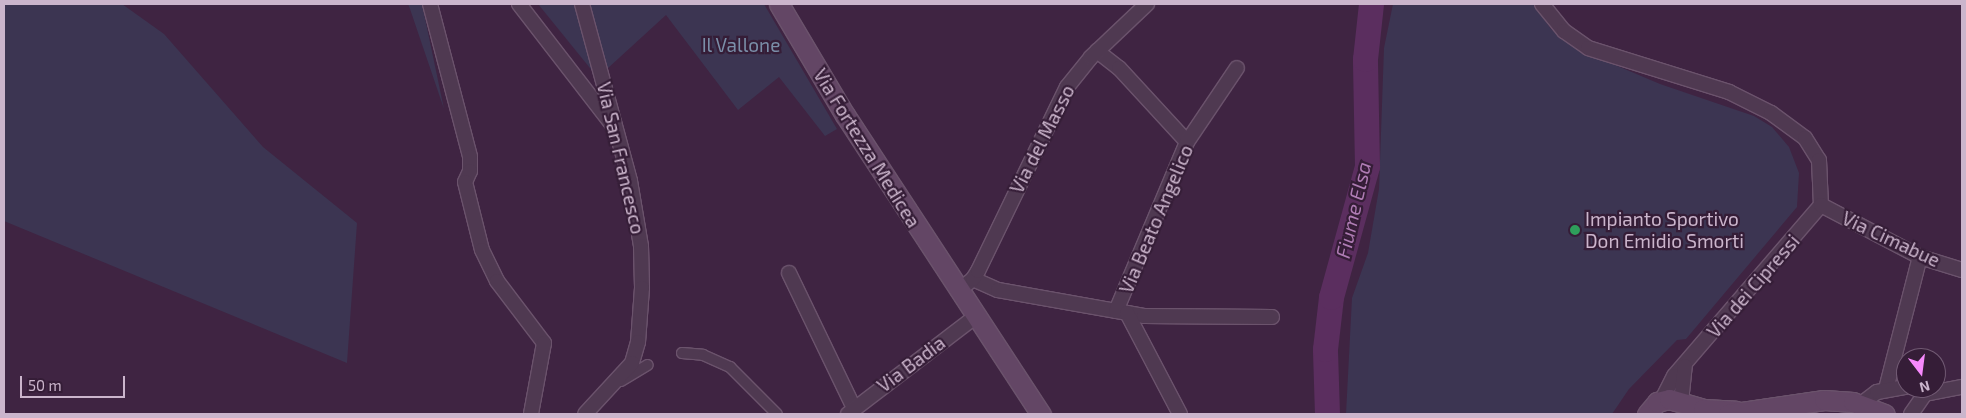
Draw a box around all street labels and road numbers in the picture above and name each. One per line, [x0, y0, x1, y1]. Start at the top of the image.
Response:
street label: Via Fortezza Medicea [809, 64, 925, 232]
street label: Via San Francesco [592, 80, 650, 236]
street label: Via del Masso [1005, 81, 1079, 197]
street label: Via Beato Angelico [1114, 141, 1198, 297]
street label: Via Cimabue [1838, 206, 1944, 272]
street label: Via dei Cipressi [1702, 230, 1804, 342]
street label: Via Badia [873, 331, 949, 397]

